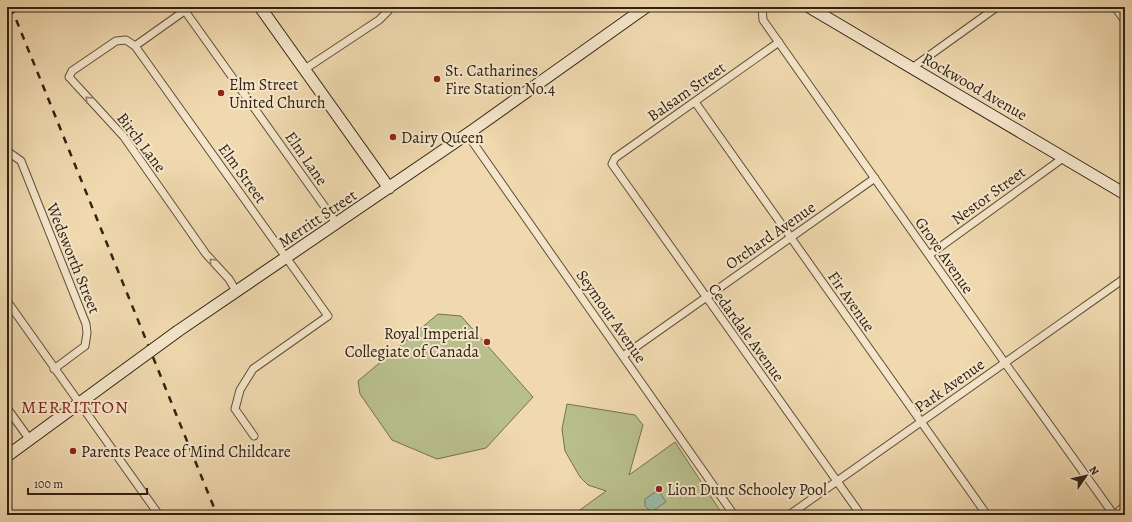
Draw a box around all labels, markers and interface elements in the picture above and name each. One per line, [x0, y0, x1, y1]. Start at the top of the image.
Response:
street label: Rockwood Avenue [918, 48, 1031, 126]
street label: Balsam Street [643, 57, 730, 127]
place label: St. Catharines Fire Station No.4 [445, 60, 555, 100]
place label: Elm Street United Church [229, 74, 326, 114]
marker: St. Catharines Fire Station No.4 [432, 74, 442, 84]
marker: Elm Street United Church [216, 88, 226, 98]
one-way arrow [86, 96, 93, 104]
street label: Birch Lane [111, 108, 171, 177]
street label: Elm Lane [280, 127, 333, 190]
place label: Dairy Queen [401, 127, 484, 149]
marker: Dairy Queen [388, 132, 398, 142]
street label: Elm Street [213, 139, 271, 208]
street label: Nestor Street [947, 161, 1030, 230]
street label: Merritt Street [274, 184, 361, 253]
street label: Orchard Avenue [721, 197, 820, 275]
street label: Wedsworth Street [41, 199, 105, 317]
street label: Grove Avenue [910, 213, 979, 298]
one-way arrow [210, 258, 217, 266]
street label: Seymour Avenue [571, 265, 652, 368]
street label: Fir Avenue [822, 267, 880, 336]
street label: Cedardale Avenue [703, 279, 789, 386]
place label: Royal Imperial Collegiate of Canada [345, 323, 480, 363]
marker: Royal Imperial Collegiate of Canada [482, 337, 492, 347]
street label: Park Avenue [910, 354, 989, 418]
district label: MERRITTON [21, 395, 129, 419]
place label: Parents Peace of Mind Childcare [81, 441, 291, 463]
marker: Parents Peace of Mind Childcare [68, 446, 78, 456]
north arrow [1066, 456, 1106, 496]
text: N [1085, 463, 1102, 478]
scale bar [28, 470, 147, 496]
text: 100 m [34, 476, 63, 492]
place label: Lion Dunc Schooley Pool [667, 479, 827, 501]
marker: Lion Dunc Schooley Pool [654, 484, 664, 494]

